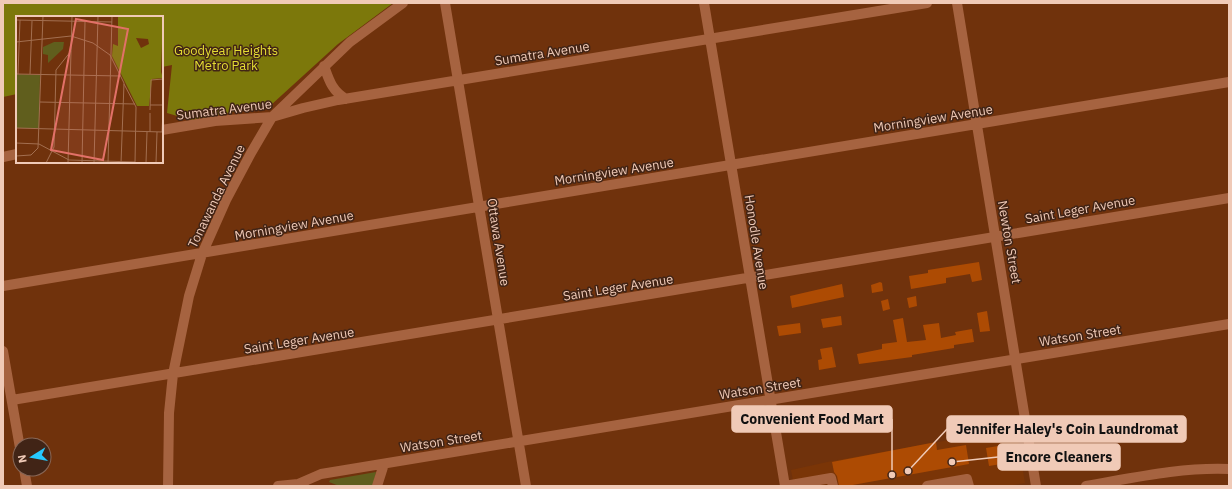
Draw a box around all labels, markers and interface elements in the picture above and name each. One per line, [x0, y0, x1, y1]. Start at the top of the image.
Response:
inset map [16, 16, 163, 163]
street label: Sumatra Avenue [493, 38, 591, 69]
park label: Goodyear Heights Metro Park [174, 42, 278, 74]
street label: Sumatra Avenue [175, 95, 273, 124]
street label: Morningview Avenue [872, 101, 994, 136]
street label: Tonawanda Avenue [184, 142, 249, 251]
street label: Morningview Avenue [553, 154, 675, 189]
street label: Saint Leger Avenue [1024, 191, 1136, 228]
street label: Honodle Avenue [741, 193, 772, 291]
street label: Ottawa Avenue [483, 197, 514, 287]
street label: Newton Street [994, 199, 1025, 285]
street label: Morningview Avenue [233, 207, 355, 244]
street label: Saint Leger Avenue [562, 270, 674, 305]
street label: Watson Street [1038, 321, 1122, 350]
street label: Saint Leger Avenue [243, 323, 355, 358]
street label: Watson Street [718, 374, 802, 403]
callout: Convenient Food Mart [732, 406, 892, 432]
text: Convenient Food Mart [740, 410, 884, 428]
callout: Jennifer Haley's Coin Laundromat [947, 416, 1186, 442]
text: Jennifer Haley's Coin Laundromat [956, 420, 1178, 438]
street label: Watson Street [399, 427, 483, 456]
north arrow [12, 437, 52, 477]
callout: Encore Cleaners [998, 444, 1120, 470]
text: Encore Cleaners [1006, 448, 1112, 466]
text: N [15, 454, 30, 464]

